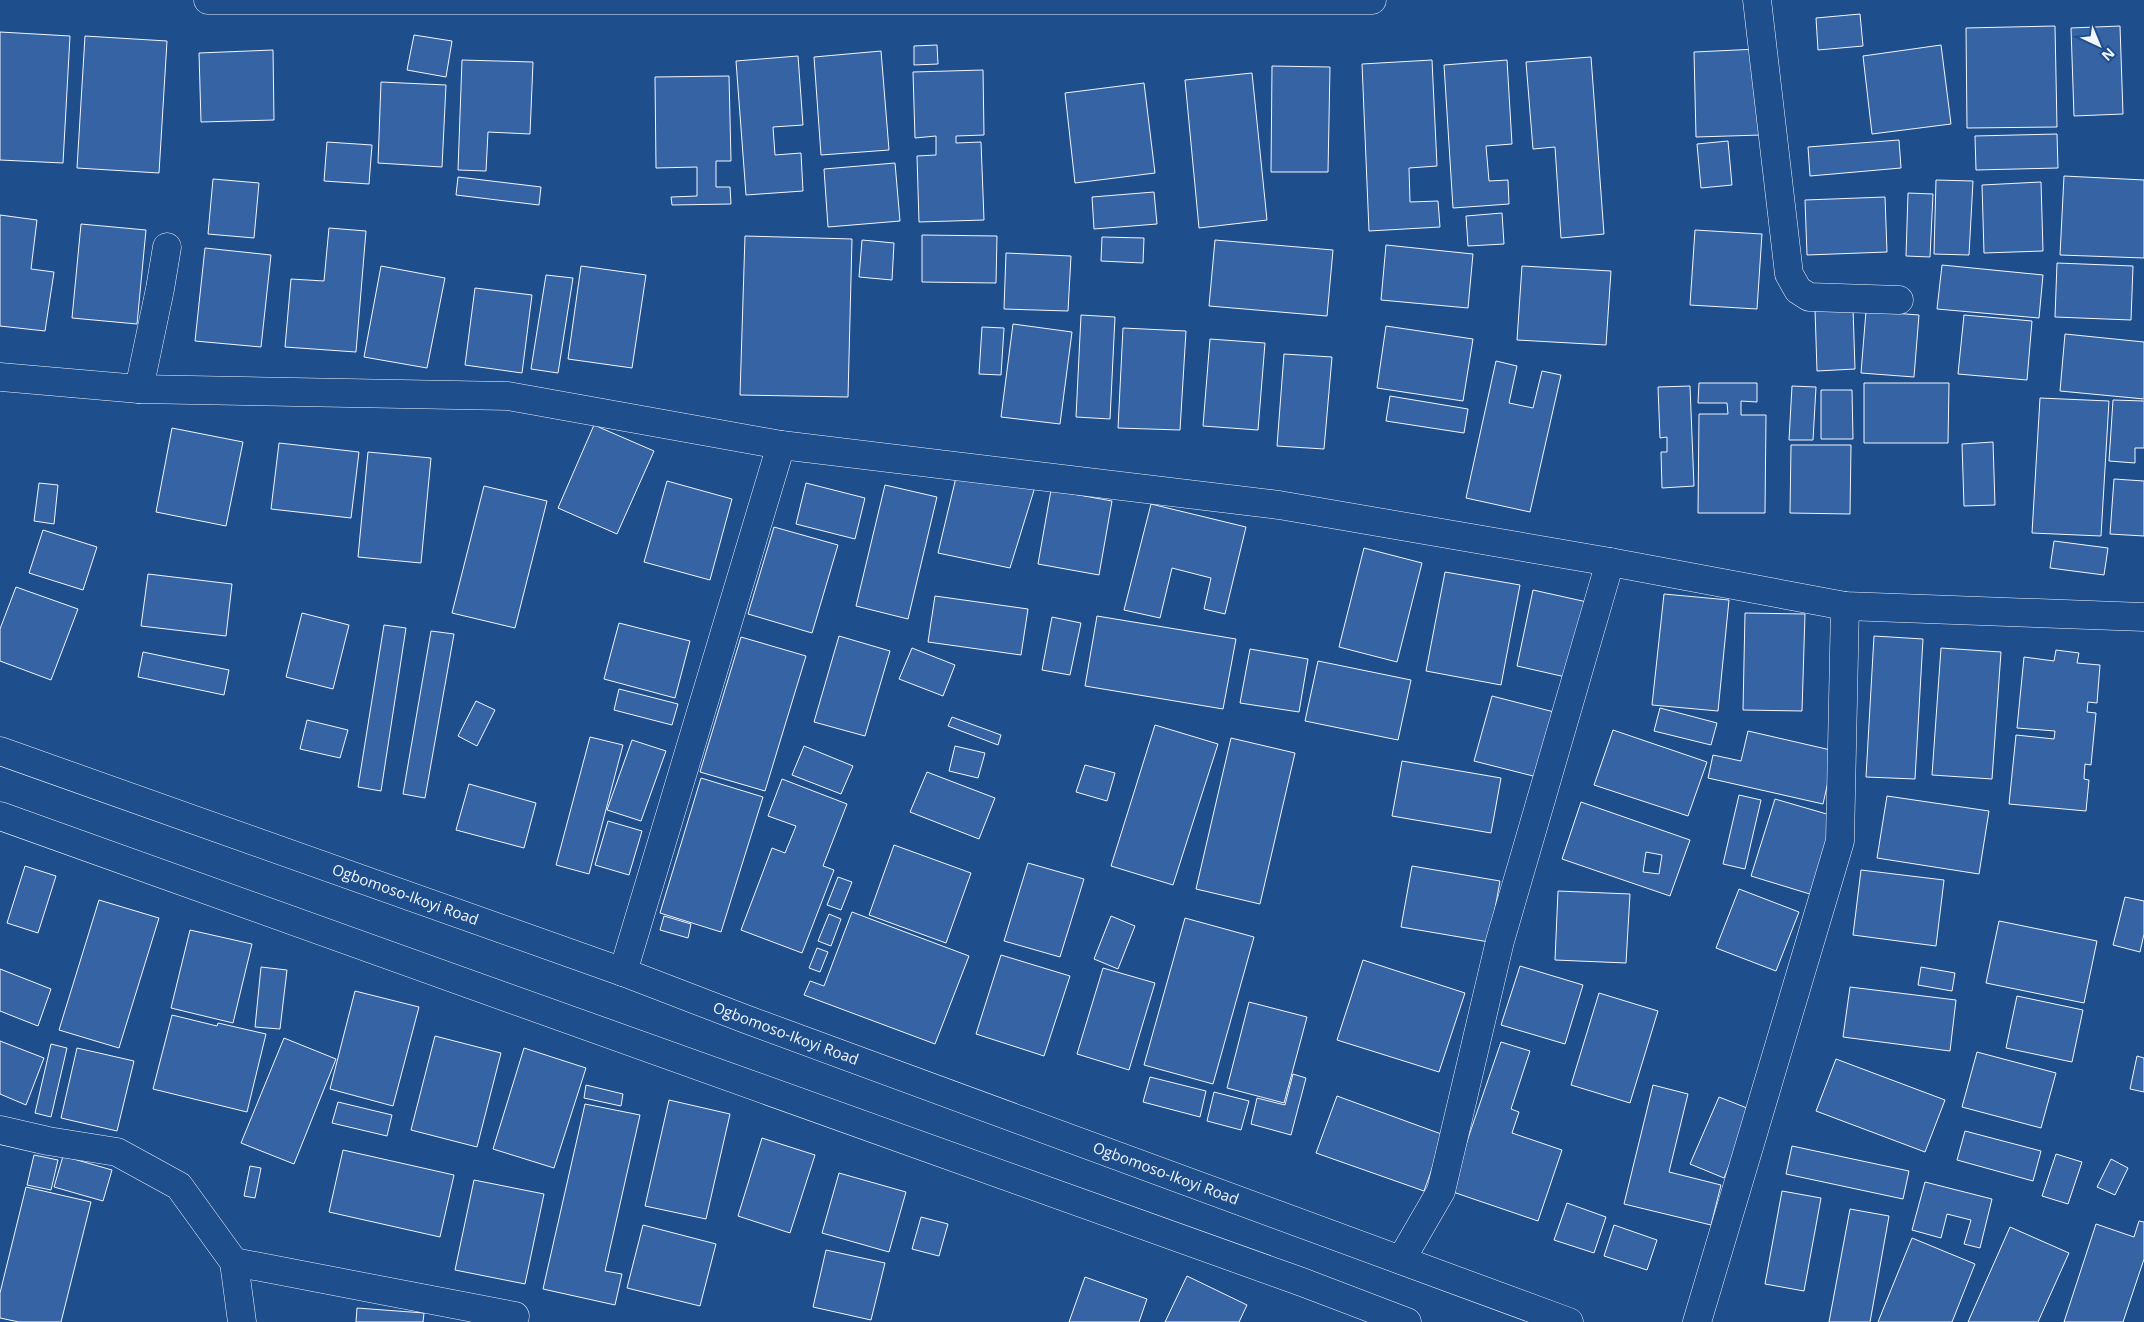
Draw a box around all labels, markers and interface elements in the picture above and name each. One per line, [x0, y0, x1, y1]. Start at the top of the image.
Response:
north arrow [2074, 20, 2124, 70]
text: N [2098, 44, 2119, 66]
street label: Ogbomoso-Ikoyi Road [330, 859, 482, 929]
street label: Ogbomoso-Ikoyi Road [710, 996, 862, 1069]
street label: Ogbomoso-Ikoyi Road [1090, 1137, 1242, 1209]

